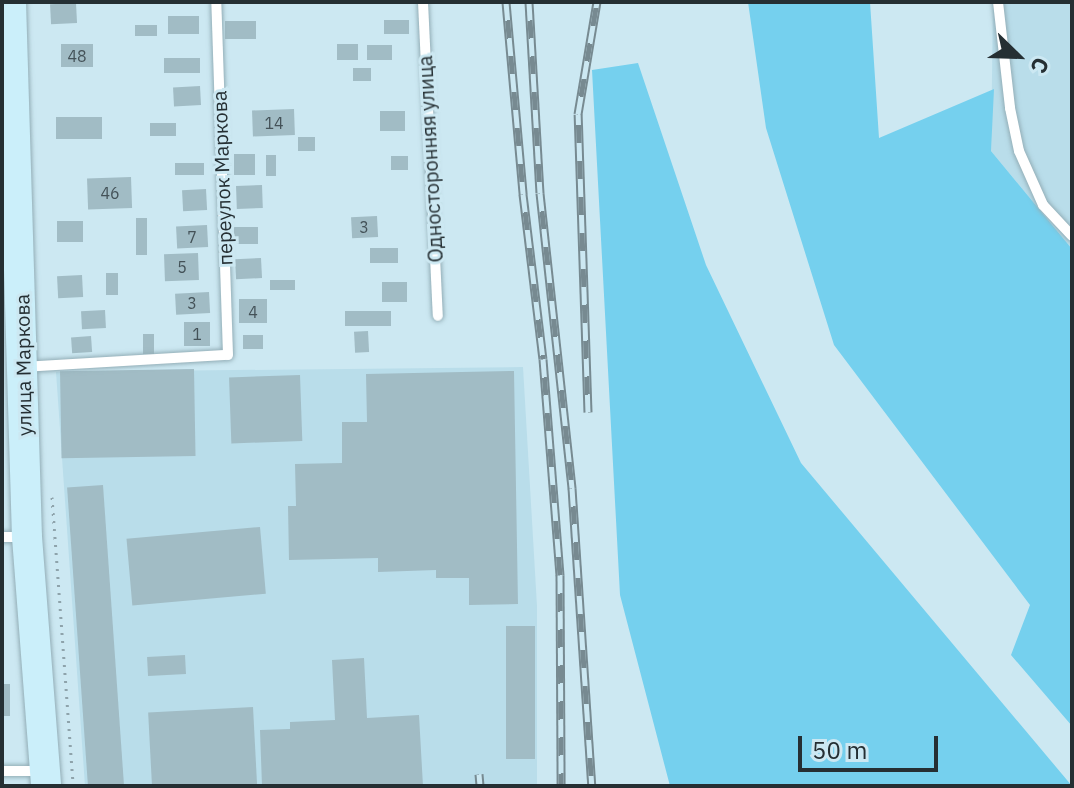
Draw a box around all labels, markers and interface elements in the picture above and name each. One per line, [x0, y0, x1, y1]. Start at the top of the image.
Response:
north arrow [978, 16, 1058, 96]
house number: 48 [67, 46, 87, 66]
text: С [1024, 53, 1057, 78]
street label: Односторонняя улица [413, 55, 447, 263]
street label: переулок Маркова [207, 90, 237, 266]
house number: 14 [264, 113, 284, 133]
house number: 46 [100, 183, 120, 203]
house number: 3 [359, 217, 369, 237]
house number: 7 [187, 227, 197, 247]
house number: 5 [177, 257, 187, 277]
house number: 3 [187, 293, 197, 313]
street label: улица Маркова [10, 294, 36, 436]
house number: 4 [248, 302, 258, 322]
house number: 1 [192, 324, 202, 344]
scale bar [802, 720, 942, 770]
text: 50 m [812, 734, 867, 766]

